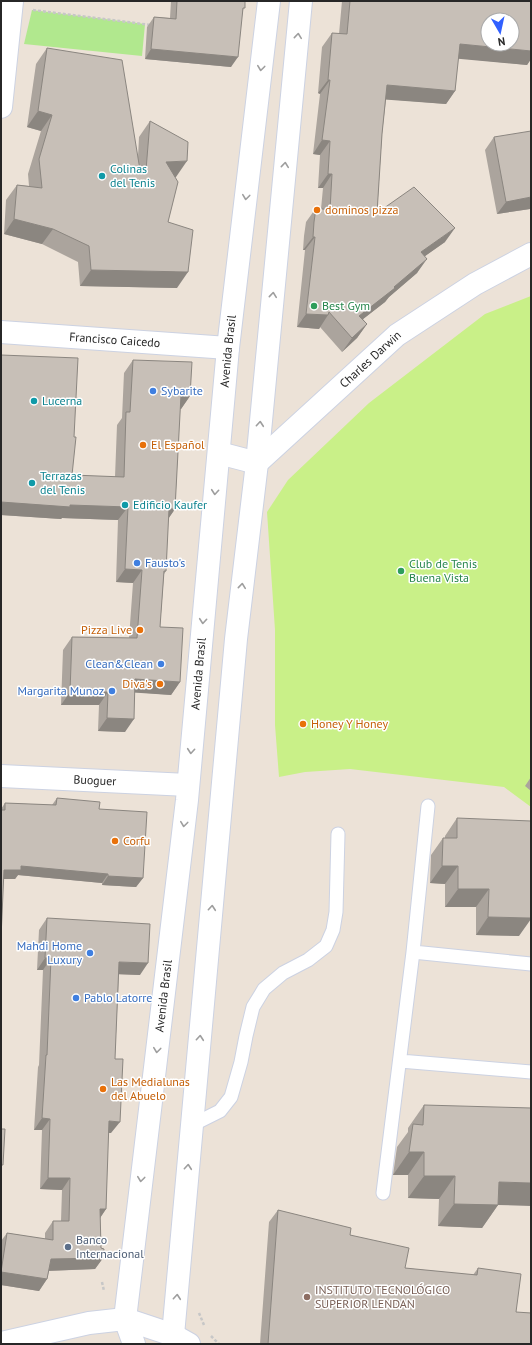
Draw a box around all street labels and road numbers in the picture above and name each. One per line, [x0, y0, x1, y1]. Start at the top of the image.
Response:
street label: Avenida Brasil [216, 314, 239, 388]
street label: Charles Darwin [336, 327, 404, 391]
street label: Francisco Caicedo [69, 329, 161, 350]
street label: Avenida Brasil [187, 636, 209, 711]
street label: Buoguer [73, 771, 117, 789]
street label: Avenida Brasil [151, 958, 175, 1033]

